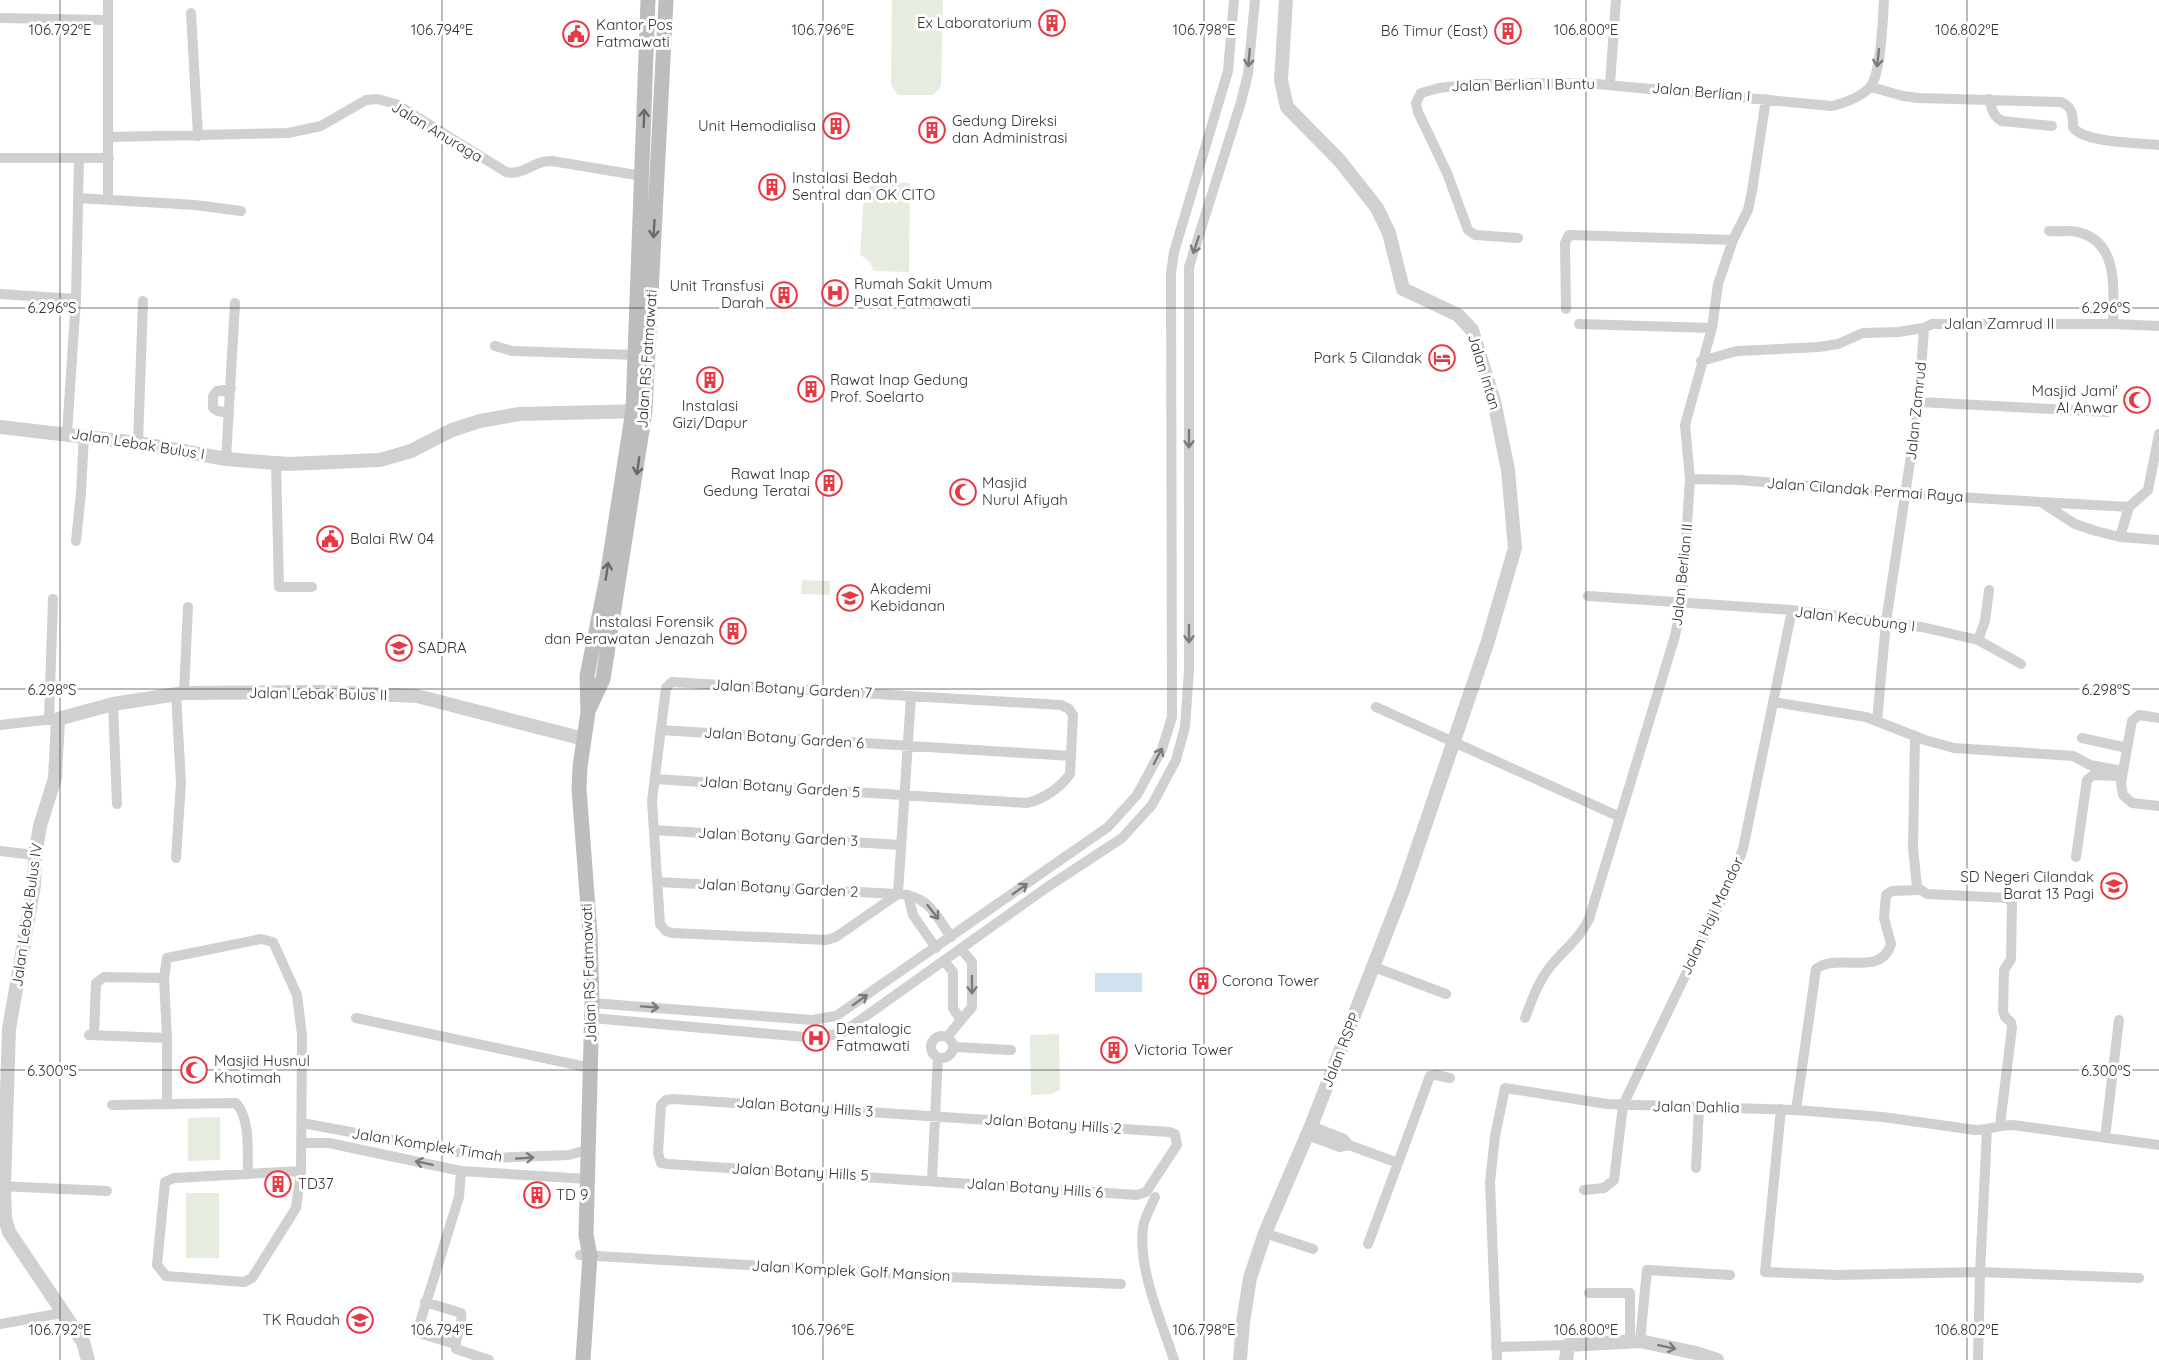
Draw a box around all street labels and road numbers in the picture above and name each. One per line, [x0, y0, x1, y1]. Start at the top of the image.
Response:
street label: Jalan Berlian I Buntu [1451, 74, 1595, 95]
street label: Jalan Berlian I [1651, 78, 1751, 105]
street label: Jalan Anuraga [388, 97, 486, 166]
street label: Jalan RS Fatmawati [632, 289, 661, 429]
street label: Jalan Zamrud II [1944, 314, 2054, 333]
street label: Jalan Intan [1464, 332, 1505, 412]
street label: Jalan Zamrud [1901, 361, 1930, 461]
street label: Jalan Lebak Bulus I [70, 424, 206, 463]
street label: Jalan Cilandak Permai Raya [1766, 473, 1964, 506]
street label: Jalan Berlian II [1667, 523, 1696, 627]
street label: Jalan Kecubung I [1794, 602, 1916, 635]
street label: Jalan Botany Garden 7 [711, 675, 873, 702]
street label: Jalan Lebak Bulus II [249, 683, 387, 704]
street label: Jalan Botany Garden 6 [703, 722, 865, 753]
street label: Jalan Botany Garden 5 [699, 771, 861, 802]
street label: Jalan Botany Garden 3 [697, 823, 859, 850]
street label: Jalan Lebak Bulus IV [7, 842, 46, 988]
street label: Jalan Haji Mandor [1676, 853, 1747, 978]
street label: Jalan Botany Garden 2 [697, 874, 859, 901]
street label: Jalan RS Fatmawati [577, 903, 600, 1043]
street label: Jalan RSPP [1317, 1009, 1364, 1090]
street label: Jalan Botany Hills 3 [736, 1092, 874, 1121]
street label: Jalan Dahlia [1652, 1096, 1740, 1117]
street label: Jalan Botany Hills 2 [984, 1109, 1122, 1138]
street label: Jalan Komplek Timah [350, 1123, 504, 1166]
street label: Jalan Botany Hills 5 [731, 1158, 869, 1185]
street label: Jalan Botany Hills 6 [966, 1173, 1104, 1202]
street label: Jalan Komplek Golf Mansion [751, 1256, 951, 1285]

